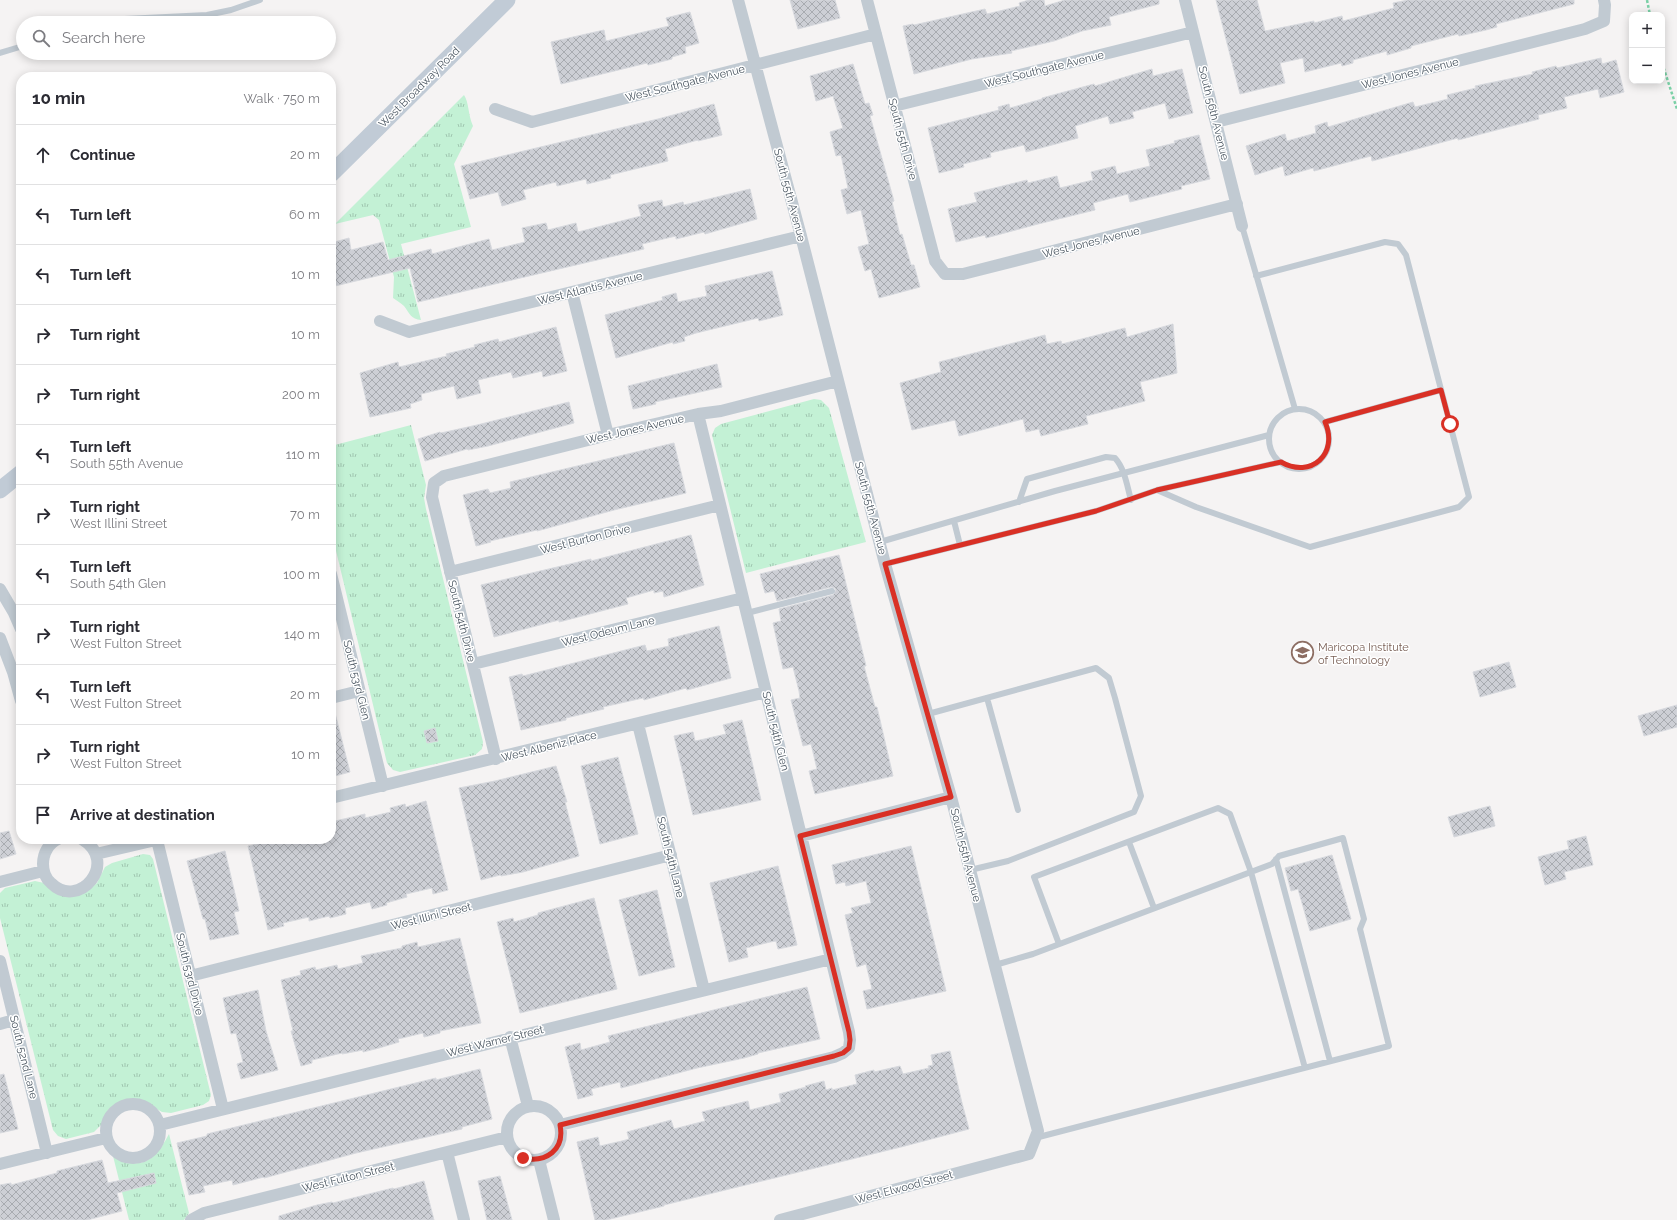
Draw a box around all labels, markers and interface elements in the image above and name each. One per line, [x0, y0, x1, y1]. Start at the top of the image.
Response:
map controls [1629, 12, 1665, 84]
button: + [1629, 12, 1665, 48]
search box [16, 16, 336, 60]
icon: search [30, 27, 52, 49]
text: Search here [62, 29, 145, 47]
street label: West Broadway Road [376, 44, 463, 130]
street label: West Southgate Avenue [983, 48, 1106, 91]
button: − [1629, 48, 1665, 84]
street label: West Jones Avenue [1360, 55, 1461, 92]
street label: West Southgate Avenue [624, 62, 747, 105]
street label: South 56th Avenue [1196, 65, 1232, 162]
text: 10 min [32, 88, 85, 108]
text: Walk · 750 m [243, 91, 320, 106]
street label: South 55th Drive [885, 97, 920, 182]
icon: ahead [32, 144, 54, 166]
text: Continue [70, 146, 135, 164]
text: 20 m [290, 147, 320, 162]
street label: South 55th Avenue [771, 147, 808, 244]
icon: left [32, 204, 54, 226]
text: Turn left [70, 206, 131, 224]
text: 60 m [289, 207, 320, 222]
street label: West Jones Avenue [1041, 224, 1142, 261]
icon: left [32, 264, 54, 286]
text: Turn left [70, 266, 131, 284]
text: 10 m [291, 267, 320, 282]
street label: West Atlantis Avenue [536, 269, 644, 308]
icon: right [32, 324, 54, 346]
text: Turn right [70, 326, 140, 344]
text: 10 m [291, 327, 320, 342]
icon: right [32, 384, 54, 406]
text: Turn right [70, 386, 140, 404]
text: 200 m [282, 387, 320, 402]
street label: West Jones Avenue [585, 412, 686, 447]
route start [1441, 415, 1459, 433]
text: Turn left [70, 438, 131, 456]
icon: left [32, 444, 54, 466]
text: 110 m [286, 447, 320, 462]
text: South 55th Avenue [70, 456, 183, 471]
street label: South 55th Avenue [852, 460, 889, 557]
text: Turn right [70, 498, 140, 516]
icon: right [32, 504, 54, 526]
text: 70 m [290, 507, 320, 522]
text: West Illini Street [70, 516, 167, 531]
street label: West Burton Drive [539, 522, 632, 557]
text: Turn left [70, 558, 131, 576]
icon: left [32, 564, 54, 586]
text: 100 m [283, 567, 320, 582]
text: South 54th Glen [70, 576, 166, 591]
street label: South 54th Drive [445, 579, 478, 664]
street label: West Odeum Lane [560, 614, 656, 649]
text: Turn right [70, 618, 140, 636]
icon: right [32, 624, 54, 646]
text: 140 m [284, 627, 320, 642]
text: West Fulton Street [70, 636, 182, 651]
street label: South 53rd Glen [340, 639, 373, 721]
school or university icon: Maricopa Institute of Technology [1290, 640, 1316, 666]
place label: Maricopa Institute of Technology [1318, 641, 1409, 667]
text: Turn left [70, 678, 131, 696]
icon: left [32, 684, 54, 706]
text: 20 m [290, 687, 320, 702]
street label: South 54th Glen [759, 690, 792, 772]
text: West Fulton Street [70, 696, 182, 711]
street label: West Albeniz Place [500, 728, 599, 765]
text: Turn right [70, 738, 140, 756]
icon: right [32, 744, 54, 766]
text: 10 m [291, 747, 320, 762]
text: West Fulton Street [70, 756, 182, 771]
icon: arrive [32, 804, 54, 826]
text: Arrive at destination [70, 806, 215, 824]
street label: South 55th Avenue [948, 807, 984, 904]
street label: South 54th Lane [654, 815, 687, 899]
street label: West Illini Street [390, 900, 473, 933]
street label: South 53rd Drive [173, 932, 206, 1017]
street label: South 52nd Lane [7, 1014, 40, 1101]
street label: West Warner Street [445, 1023, 545, 1060]
route end [514, 1149, 532, 1167]
street label: West Fulton Street [301, 1160, 396, 1195]
street label: West Elwood Street [854, 1168, 955, 1207]

